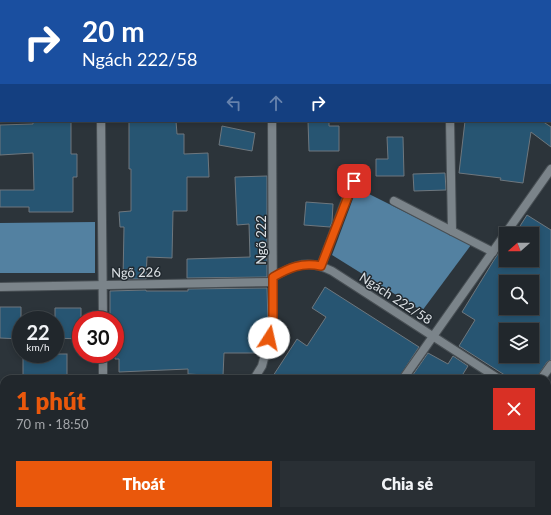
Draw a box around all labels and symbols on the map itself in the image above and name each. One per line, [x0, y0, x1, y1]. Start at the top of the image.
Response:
pin [337, 164, 371, 198]
street label: Ngõ 222 [253, 215, 269, 265]
north arrow [499, 227, 539, 267]
street label: Ngõ 226 [111, 264, 161, 280]
street label: Ngách 222/58 [357, 269, 435, 327]
speed limit sign: 30 [72, 311, 124, 363]
position arrow [248, 317, 290, 359]

